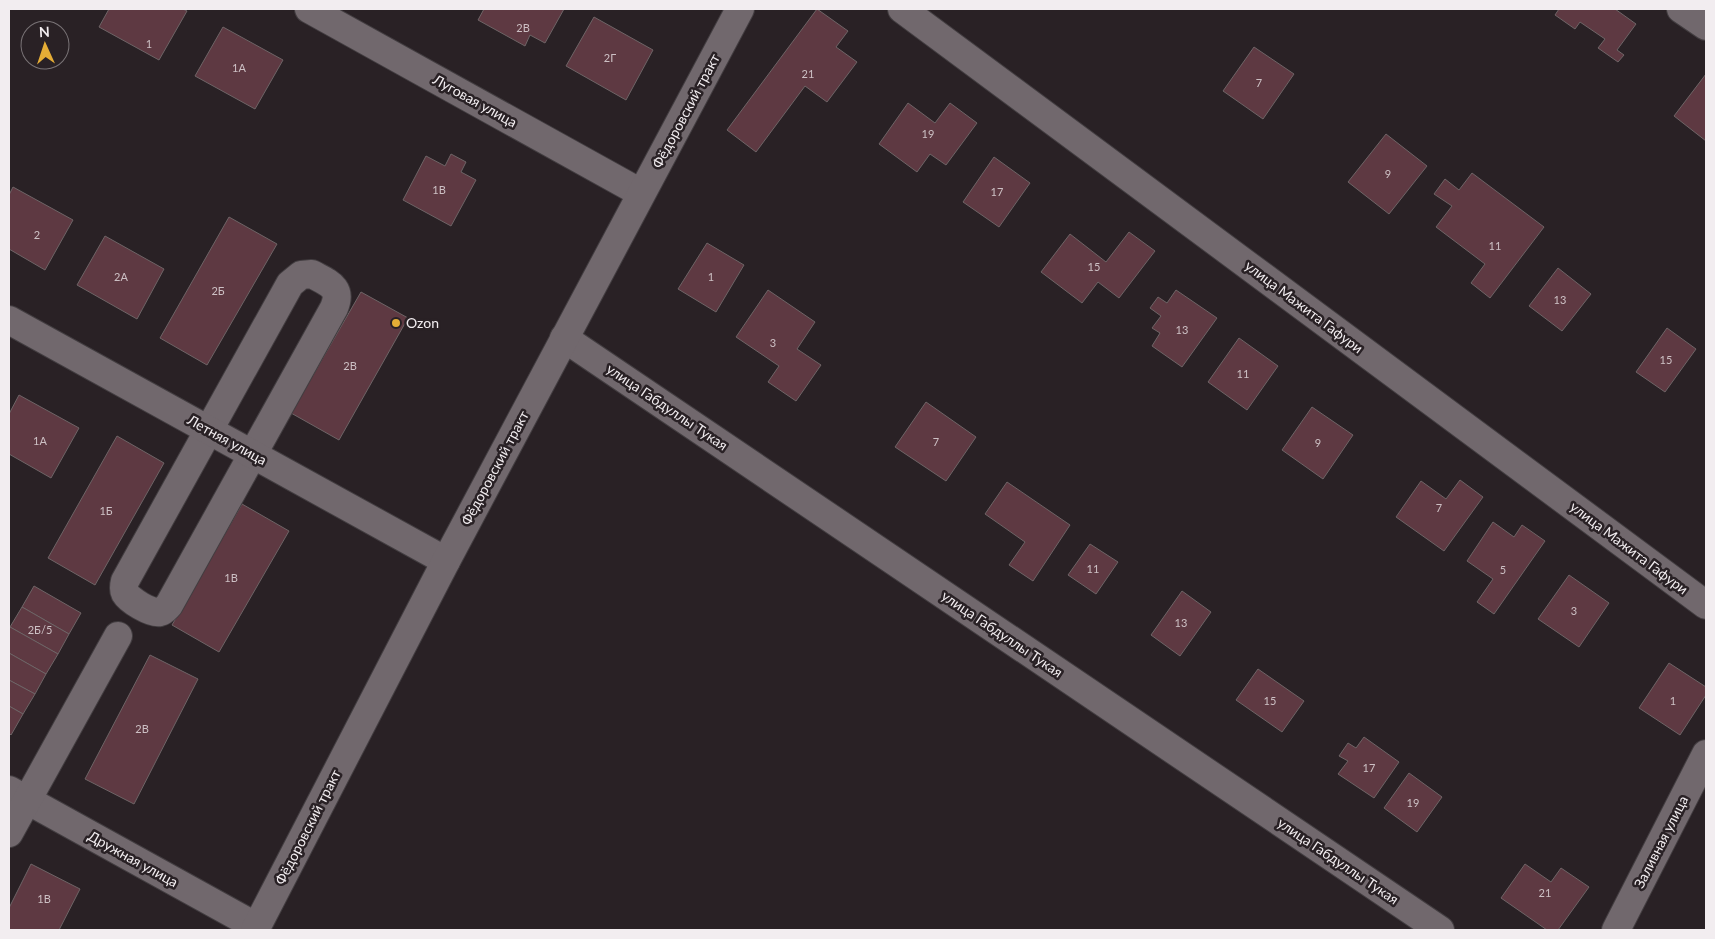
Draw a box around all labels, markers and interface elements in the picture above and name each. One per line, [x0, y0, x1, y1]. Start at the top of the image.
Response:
north arrow [20, 20, 70, 70]
house number: 2В [516, 21, 530, 34]
text: N [38, 23, 50, 40]
house number: 1 [146, 37, 152, 50]
house number: 2Г [604, 51, 616, 64]
street label: Фёдоровский тракт [648, 51, 723, 171]
house number: 1А [232, 61, 246, 74]
house number: 21 [802, 67, 814, 80]
street label: Луговая улица [429, 70, 520, 131]
house number: 7 [1256, 76, 1262, 89]
house number: 19 [922, 127, 934, 140]
house number: 9 [1385, 167, 1391, 180]
house number: 1В [432, 183, 446, 196]
house number: 17 [991, 185, 1003, 198]
house number: 2 [34, 228, 40, 241]
house number: 11 [1489, 239, 1501, 252]
street label: улица Мажита Гафури [1242, 257, 1367, 357]
house number: 15 [1088, 260, 1100, 273]
house number: 2А [114, 270, 128, 283]
house number: 1 [708, 270, 714, 283]
house number: 2Б [211, 284, 225, 297]
house number: 13 [1554, 293, 1566, 306]
place label: Ozon [406, 314, 439, 331]
marker: Ozon [390, 317, 402, 329]
house number: 13 [1176, 323, 1188, 336]
house number: 3 [770, 336, 776, 349]
house number: 15 [1660, 353, 1672, 366]
house number: 2В [343, 359, 357, 372]
street label: улица Габдуллы Тукая [603, 360, 731, 453]
house number: 11 [1237, 367, 1249, 380]
street label: Фёдоровский тракт [457, 408, 532, 528]
street label: Летняя улица [184, 410, 270, 468]
house number: 1А [33, 434, 47, 447]
house number: 7 [933, 435, 939, 448]
house number: 9 [1315, 436, 1321, 449]
street label: улица Мажита Гафури [1567, 498, 1692, 598]
house number: 7 [1436, 501, 1442, 514]
house number: 1Б [99, 504, 113, 517]
house number: 11 [1087, 562, 1099, 575]
house number: 5 [1500, 563, 1506, 576]
house number: 1В [224, 571, 238, 584]
street label: улица Габдуллы Тукая [938, 587, 1066, 680]
house number: 3 [1571, 604, 1577, 617]
house number: 13 [1175, 616, 1187, 629]
house number: 2Б/5 [28, 623, 52, 636]
house number: 15 [1264, 694, 1276, 707]
house number: 1 [1670, 694, 1676, 707]
house number: 2В [135, 722, 149, 735]
house number: 17 [1363, 761, 1375, 774]
street label: Фёдоровский тракт [271, 766, 344, 887]
street label: Заливная улица [1630, 793, 1691, 891]
house number: 19 [1407, 796, 1419, 809]
street label: улица Габдуллы Тукая [1274, 814, 1402, 907]
street label: Дружная улица [85, 827, 181, 890]
house number: 21 [1539, 886, 1551, 899]
house number: 1В [37, 892, 51, 905]

